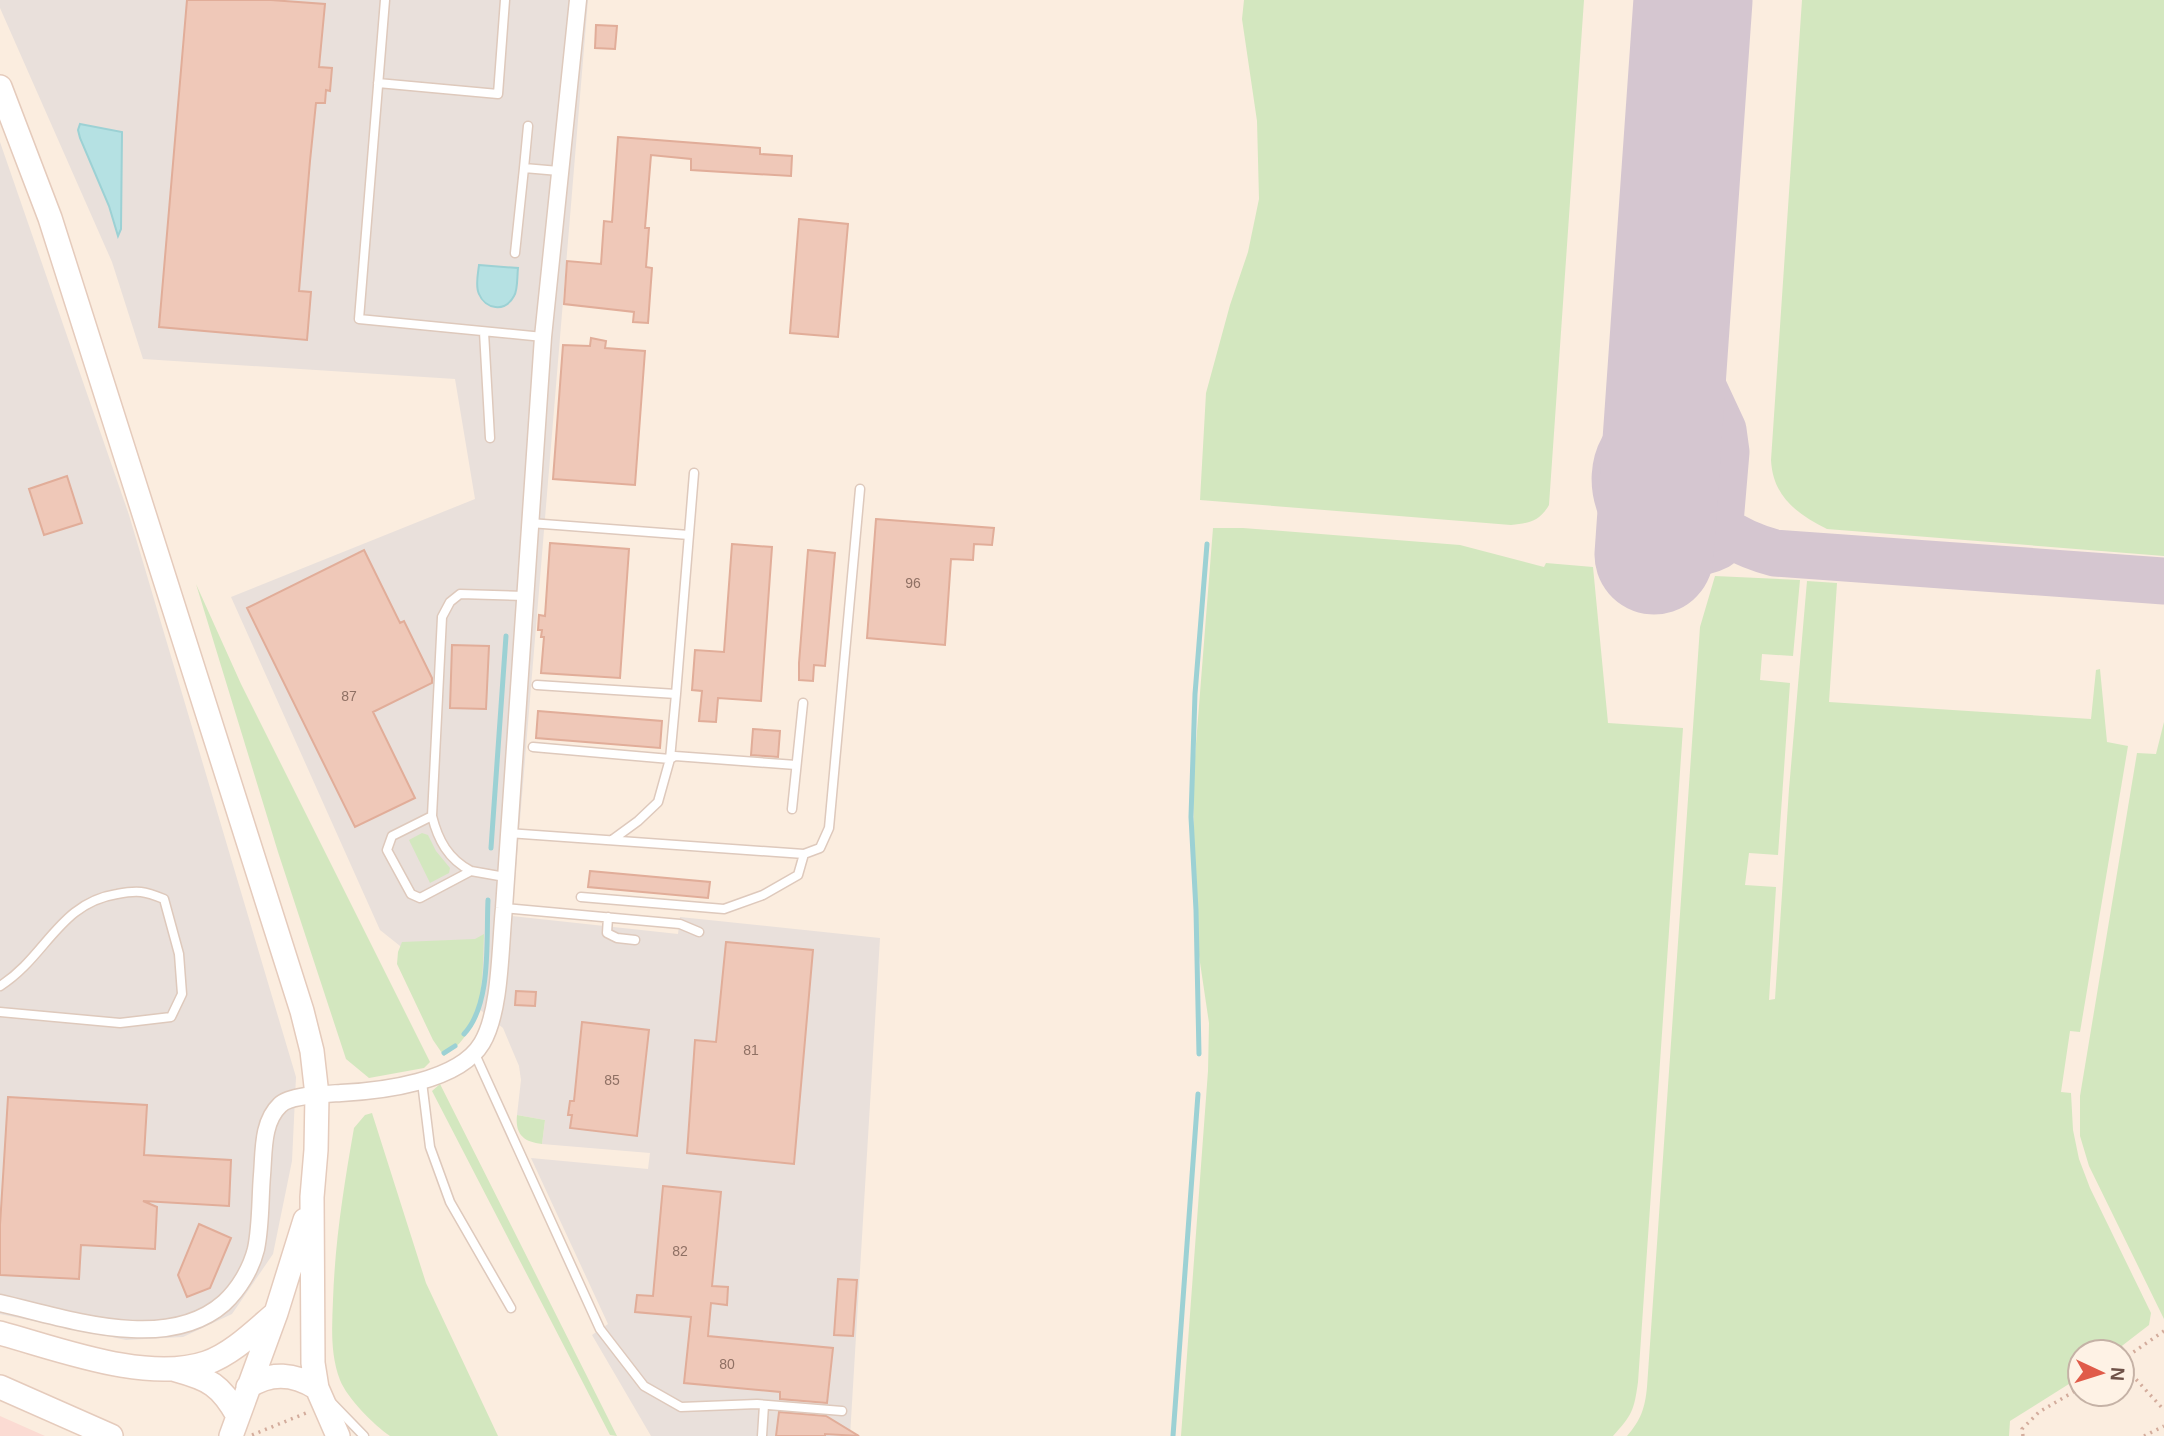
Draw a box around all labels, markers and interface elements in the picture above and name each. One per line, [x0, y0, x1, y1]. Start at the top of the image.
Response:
house number: 96 [905, 575, 921, 591]
house number: 87 [341, 688, 357, 704]
house number: 81 [743, 1042, 759, 1058]
house number: 85 [604, 1072, 620, 1088]
house number: 82 [672, 1243, 688, 1259]
north arrow [2066, 1338, 2136, 1408]
house number: 80 [719, 1356, 735, 1372]
text: N [2107, 1367, 2128, 1382]

